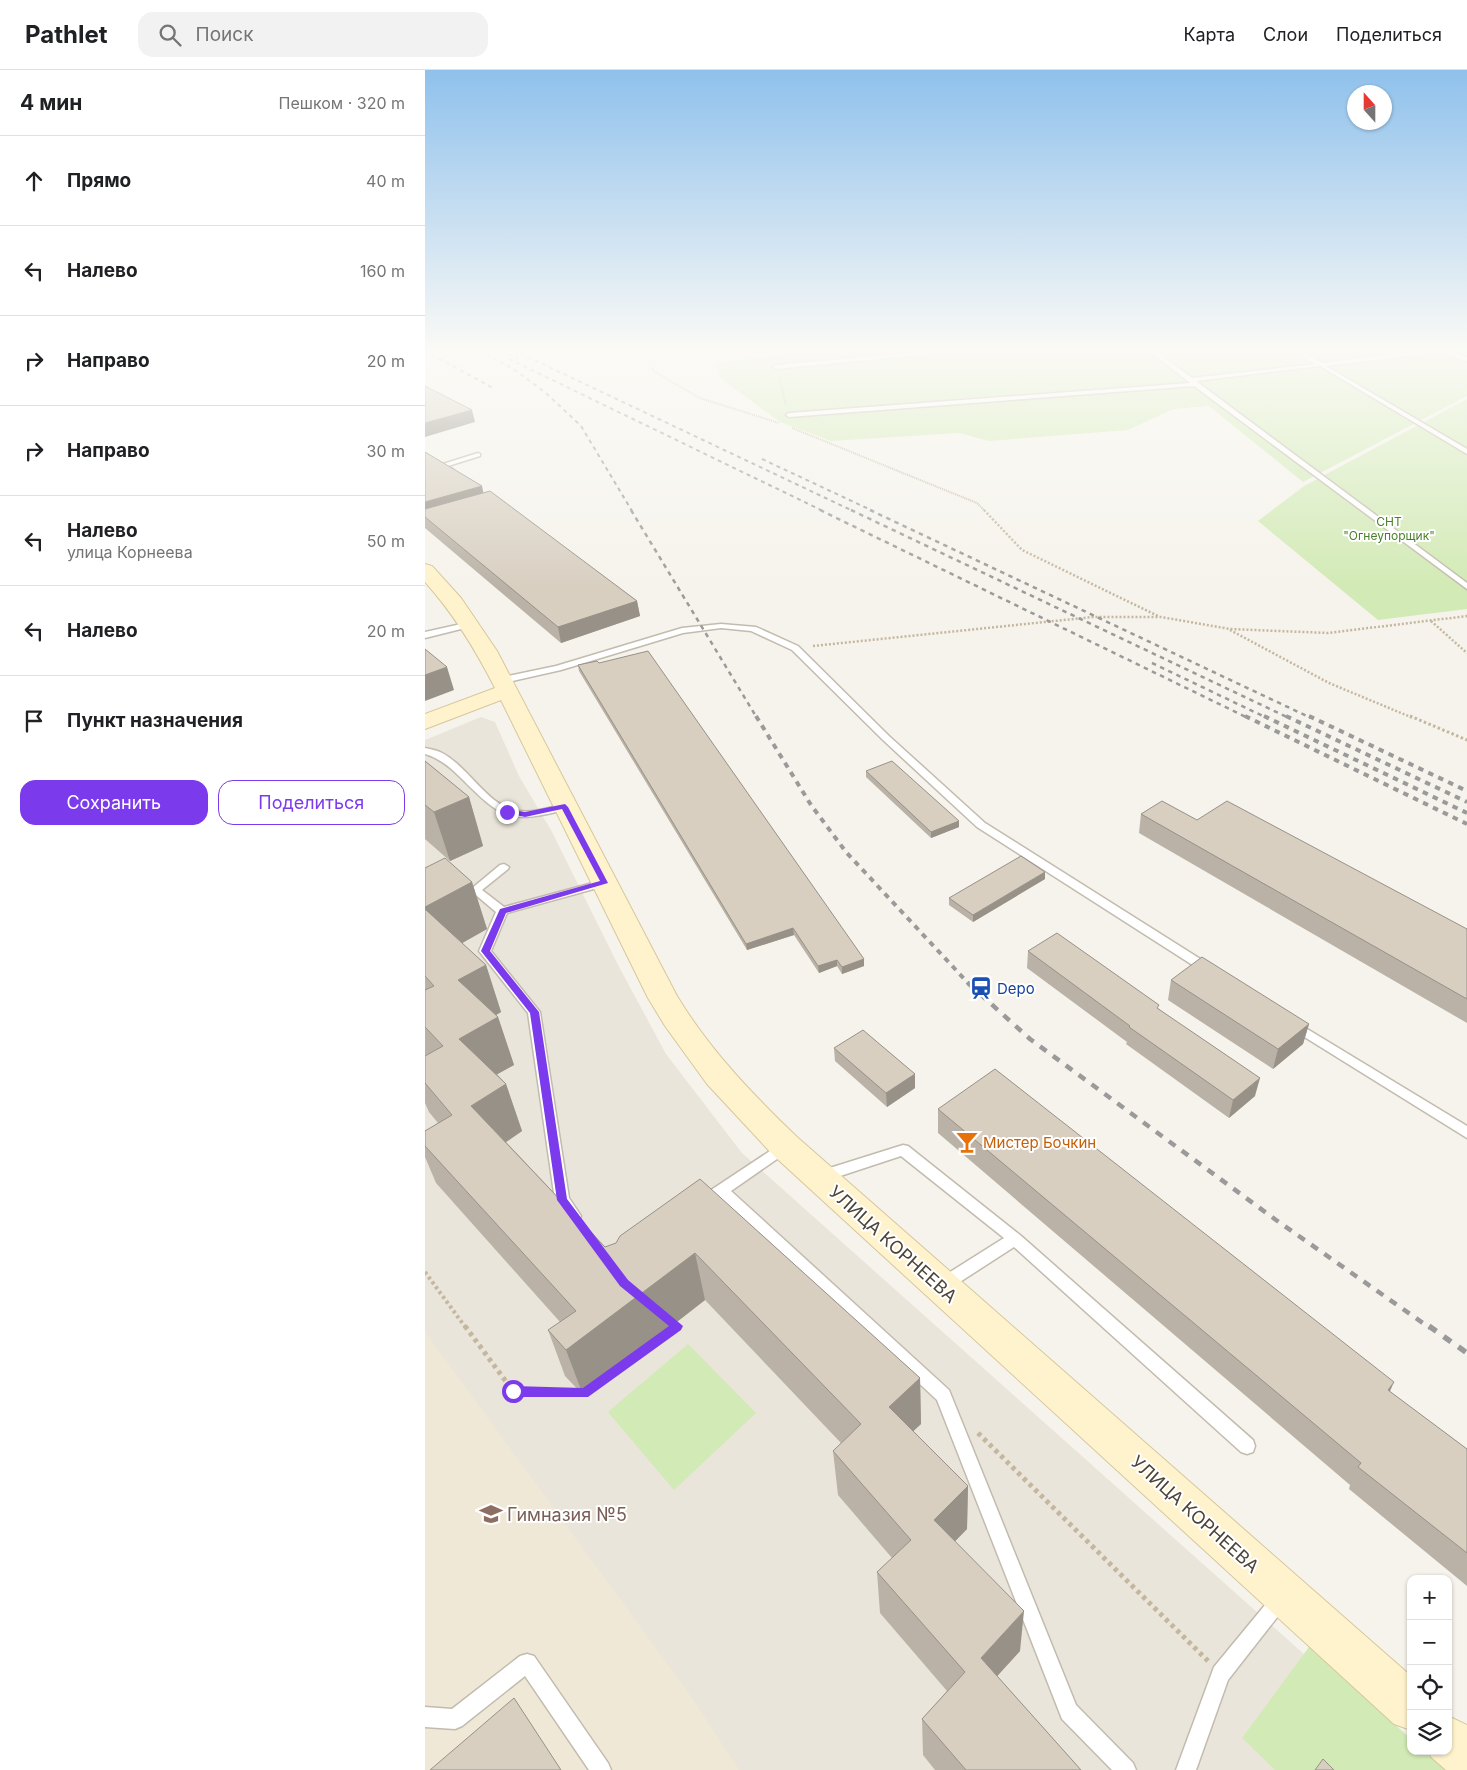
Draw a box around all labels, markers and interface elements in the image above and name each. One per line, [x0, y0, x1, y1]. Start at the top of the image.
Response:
search box [138, 12, 488, 57]
text: Pathlet [25, 20, 108, 49]
icon: search [156, 21, 184, 49]
text: Поиск [196, 23, 253, 46]
text: Карта [1183, 24, 1235, 45]
text: Слои [1263, 24, 1308, 45]
text: Поделиться [1336, 24, 1442, 45]
north arrow [1347, 85, 1392, 130]
text: 4 мин [20, 90, 82, 115]
text: Пешком · 320 m [279, 93, 405, 113]
icon: ahead [20, 167, 48, 195]
text: Прямо [67, 169, 131, 192]
text: 40 m [366, 171, 405, 191]
icon: left [20, 257, 48, 285]
text: Налево [67, 259, 138, 282]
text: 160 m [360, 261, 405, 281]
icon: right [20, 347, 48, 375]
text: Направо [67, 349, 150, 372]
text: 20 m [367, 351, 405, 371]
icon: right [20, 437, 48, 465]
text: Направо [67, 439, 150, 462]
text: 30 m [367, 441, 405, 461]
park label: СНТ "Огнеупорщик" [1343, 514, 1435, 543]
text: Налево [67, 519, 138, 542]
icon: left [20, 527, 48, 555]
text: 50 m [367, 531, 405, 551]
text: улица Корнеева [67, 542, 193, 562]
icon: left [20, 617, 48, 645]
text: Налево [67, 619, 138, 642]
text: 20 m [367, 621, 405, 641]
icon: arrive [20, 707, 48, 735]
text: Пункт назначения [67, 709, 243, 732]
button: Сохранить [20, 780, 208, 825]
button: Поделиться [218, 780, 405, 825]
route end [496, 801, 519, 824]
station icon: Depo [968, 975, 994, 1001]
place label: Depo [997, 979, 1035, 998]
bar icon: Мистер Бочкин [954, 1129, 980, 1155]
place label: Мистер Бочкин [983, 1133, 1096, 1152]
street label: УЛИЦА КОРНЕЕВА [825, 1181, 961, 1307]
route start [502, 1380, 525, 1403]
street label: УЛИЦА КОРНЕЕВА [1127, 1451, 1263, 1577]
school or university icon: Гимназия №5 [478, 1501, 504, 1527]
place label: Гимназия №5 [507, 1504, 627, 1525]
map controls [1407, 1575, 1452, 1755]
button: + [1407, 1575, 1452, 1620]
button: − [1407, 1620, 1452, 1665]
button: locate [1407, 1665, 1452, 1710]
button: layers [1407, 1710, 1452, 1755]

